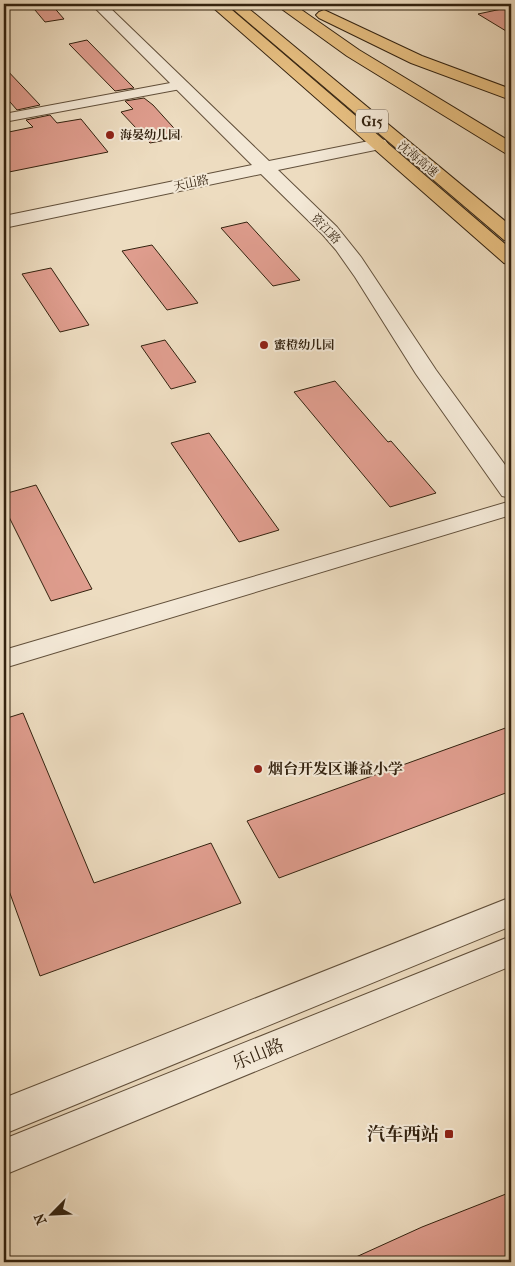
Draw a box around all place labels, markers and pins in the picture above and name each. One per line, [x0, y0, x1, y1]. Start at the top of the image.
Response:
place label: 海晏幼儿园 [120, 128, 180, 142]
marker: 海晏幼儿园 [104, 129, 116, 141]
place label: 蜜橙幼儿园 [274, 338, 334, 352]
marker: 蜜橙幼儿园 [258, 339, 270, 351]
place label: 烟台开发区谦益小学 [268, 760, 403, 778]
marker: 烟台开发区谦益小学 [252, 763, 264, 775]
place label: 汽车西站 [367, 1124, 439, 1145]
marker: 汽车西站 [443, 1128, 455, 1140]

